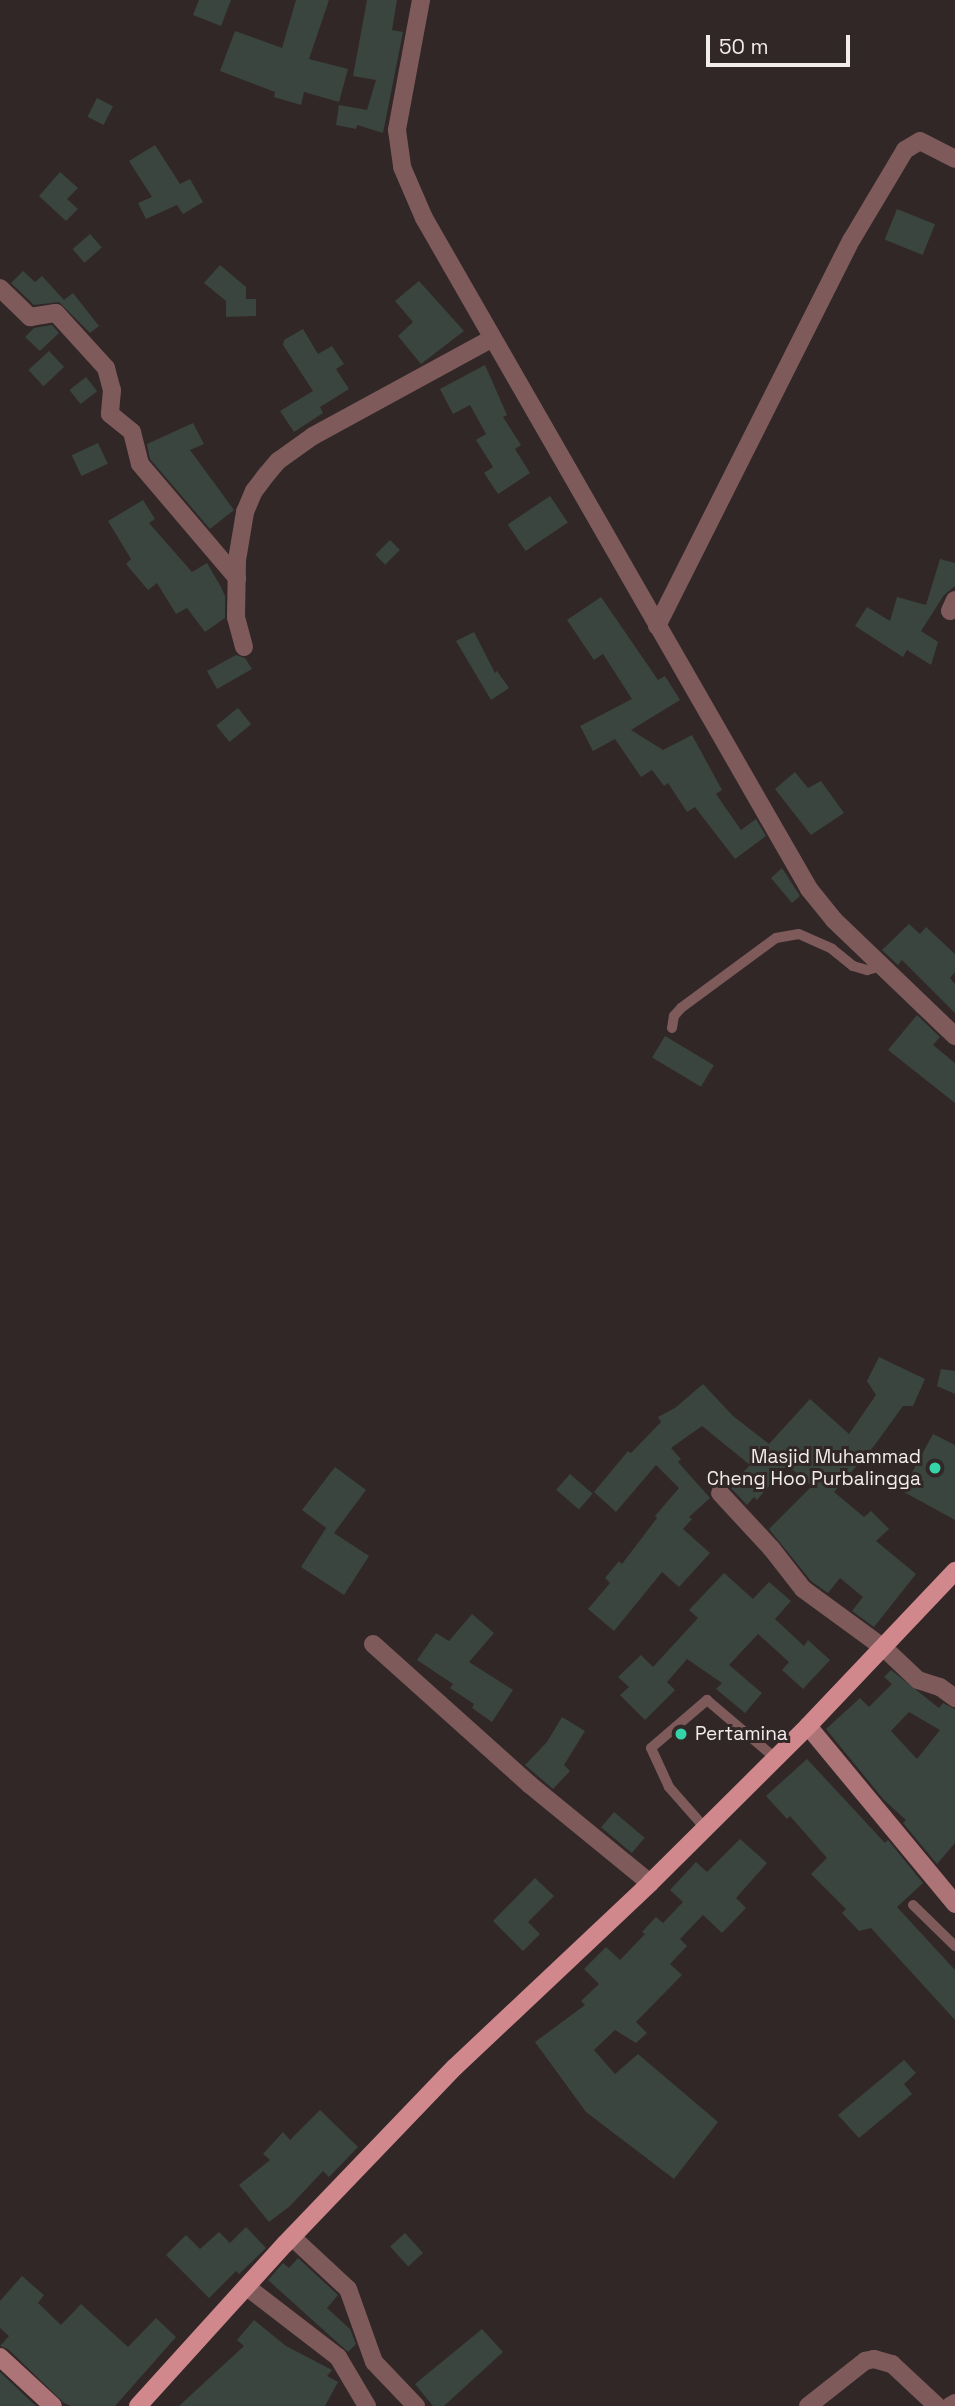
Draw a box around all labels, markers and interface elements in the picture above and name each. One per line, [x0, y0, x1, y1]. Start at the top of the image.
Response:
scale bar [710, 21, 853, 65]
text: 50 m [719, 33, 769, 60]
place label: Masjid Muhammad Cheng Hoo Purbalingga [707, 1446, 921, 1490]
marker: Masjid Muhammad Cheng Hoo Purbalingga [927, 1460, 943, 1476]
place label: Pertamina [695, 1723, 788, 1745]
marker: Pertamina [673, 1726, 689, 1742]

